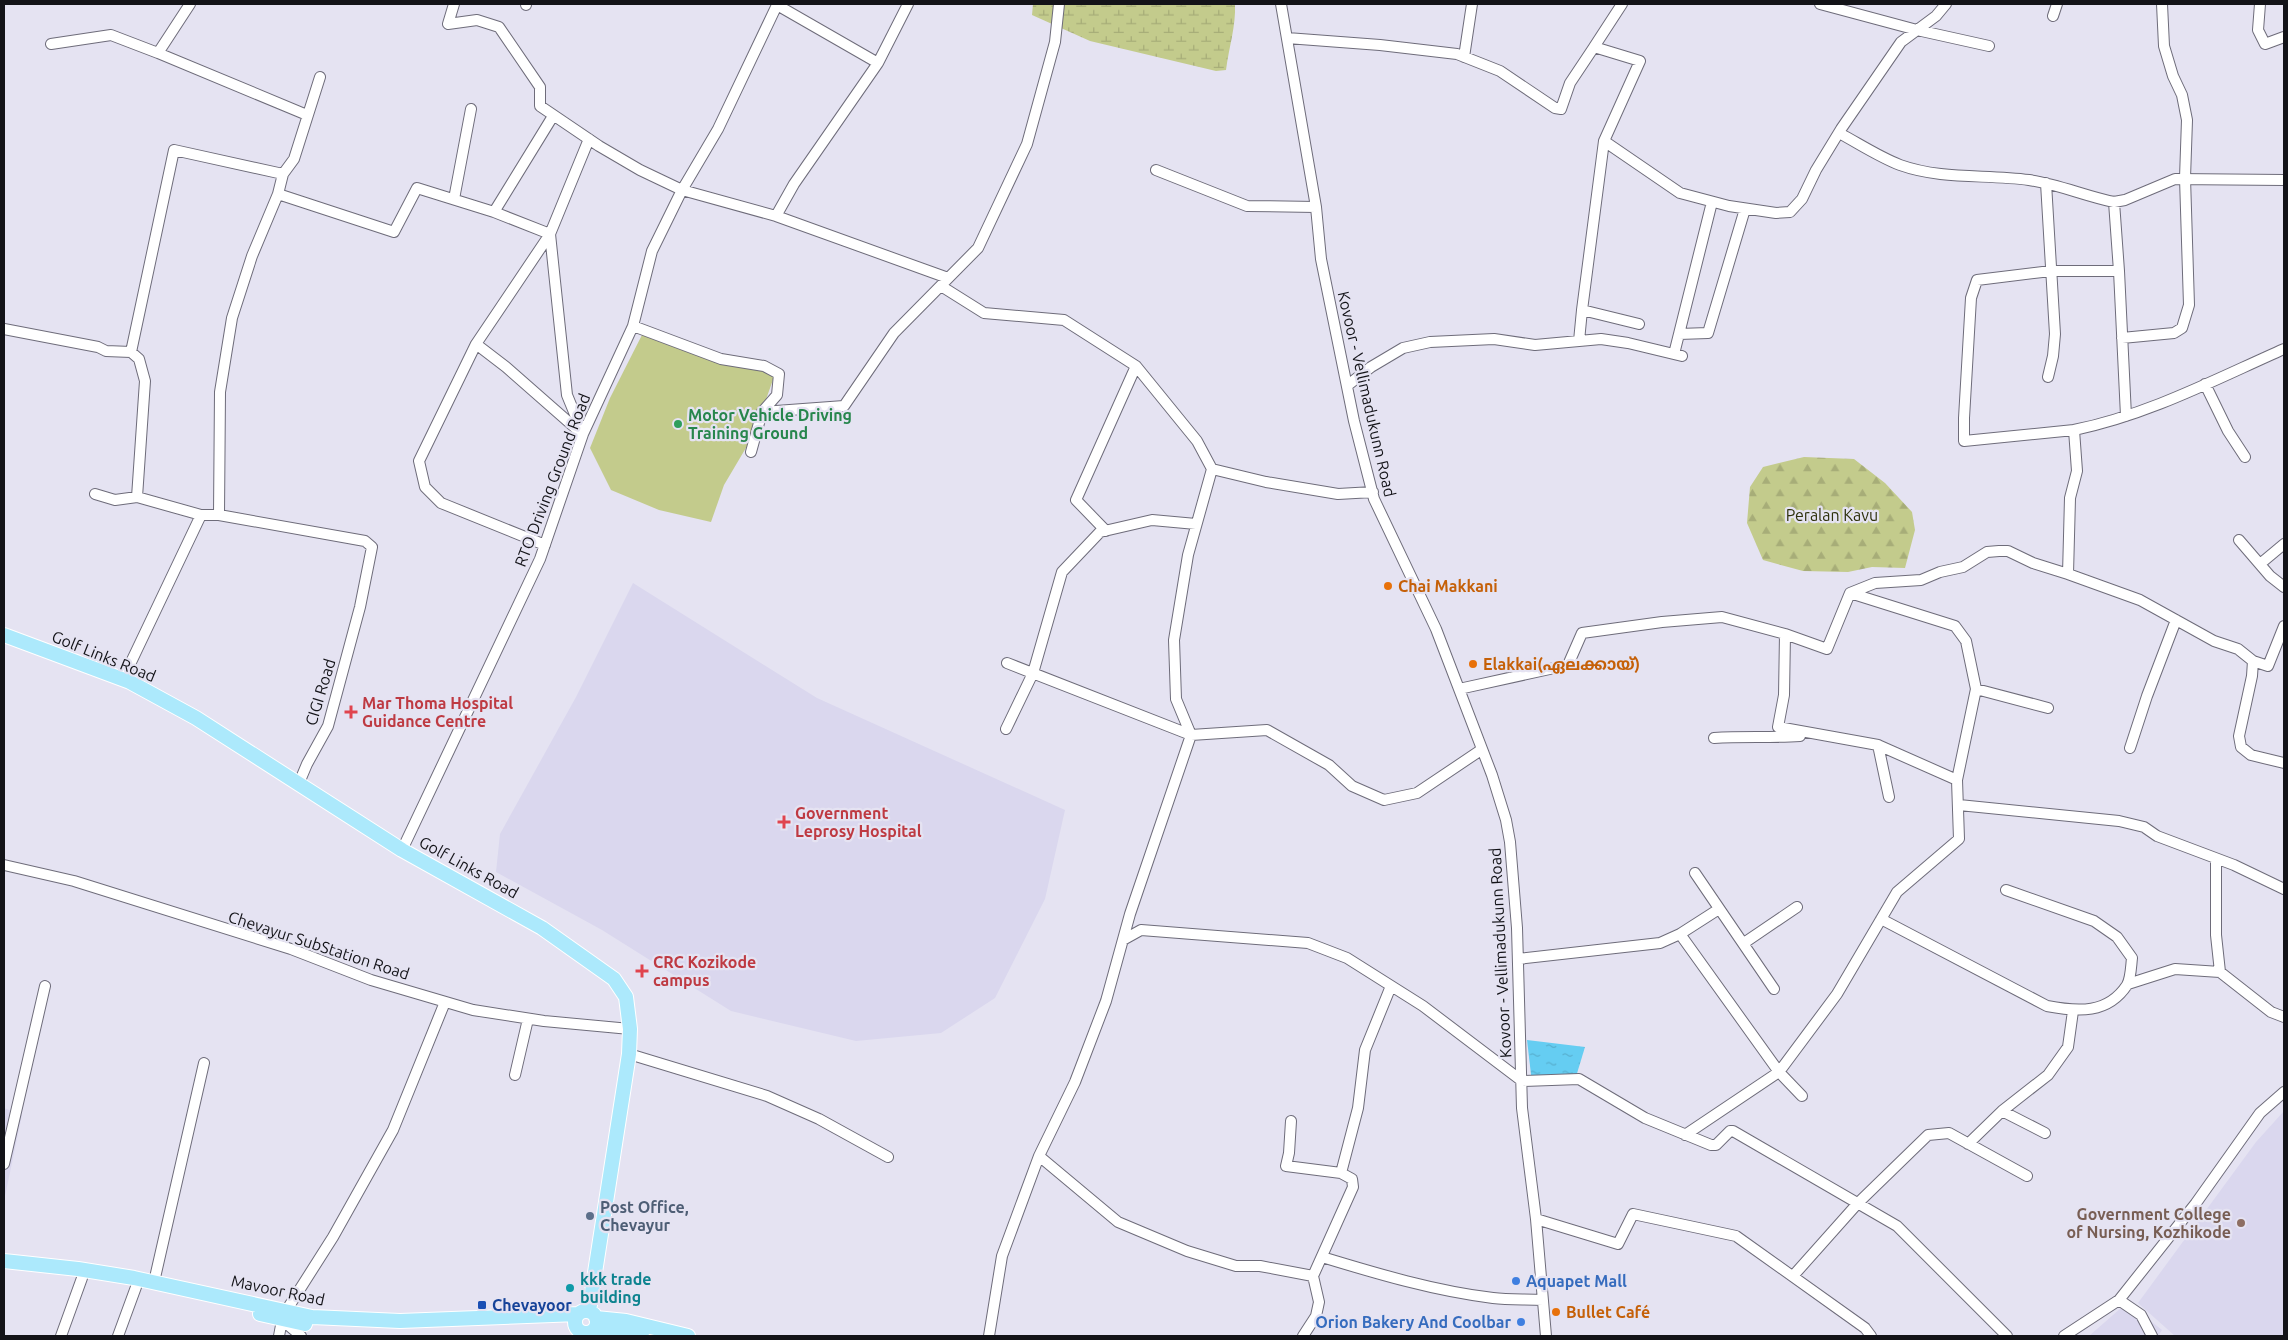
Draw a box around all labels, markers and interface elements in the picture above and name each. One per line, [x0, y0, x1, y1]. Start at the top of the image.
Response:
street label: Kovoor - Vellimadukunn Road [1335, 289, 1399, 499]
street label: RTO Driving Ground Road [511, 391, 593, 569]
place label: Motor Vehicle Driving Training Ground [688, 406, 852, 442]
marker: Motor Vehicle Driving Training Ground [672, 418, 684, 430]
park label: Peralan Kavu [1786, 506, 1878, 524]
place label: Chai Makkani [1398, 577, 1498, 595]
marker: Chai Makkani [1382, 580, 1394, 592]
street label: Golf Links Road [49, 627, 159, 685]
place label: Elakkai(ഏലക്കായ്) [1483, 655, 1640, 674]
street label: CIGI Road [301, 656, 339, 728]
marker: Elakkai(ഏലക്കായ്) [1467, 658, 1479, 670]
place label: Mar Thoma Hospital Guidance Centre [362, 694, 513, 730]
marker: Mar Thoma Hospital Guidance Centre [344, 705, 358, 719]
place label: Government Leprosy Hospital [795, 804, 922, 840]
marker: Government Leprosy Hospital [777, 815, 791, 829]
street label: Golf Links Road [416, 832, 522, 902]
street label: Kovoor - Vellimadukunn Road [1486, 847, 1514, 1059]
street label: Chevayur SubStation Road [226, 907, 412, 983]
place label: CRC Kozikode campus [653, 953, 756, 989]
marker: CRC Kozikode campus [635, 964, 649, 978]
place label: Post Office, Chevayur [600, 1198, 689, 1234]
place label: Government College of Nursing, Kozhikode [2066, 1205, 2231, 1241]
marker: Post Office, Chevayur [584, 1210, 596, 1222]
marker: Government College of Nursing, Kozhikode [2235, 1217, 2247, 1229]
place label: kkk trade building [580, 1270, 652, 1306]
street label: Mavoor Road [230, 1271, 326, 1309]
place label: Aquapet Mall [1526, 1272, 1627, 1290]
marker: Aquapet Mall [1510, 1275, 1522, 1287]
marker: kkk trade building [564, 1282, 576, 1294]
place label: Chevayoor [492, 1296, 572, 1314]
marker: Chevayoor [476, 1299, 488, 1311]
place label: Bullet Café [1566, 1303, 1650, 1321]
marker: Bullet Café [1550, 1306, 1562, 1318]
place label: Orion Bakery And Coolbar [1315, 1313, 1511, 1331]
marker: Orion Bakery And Coolbar [1515, 1316, 1527, 1328]

